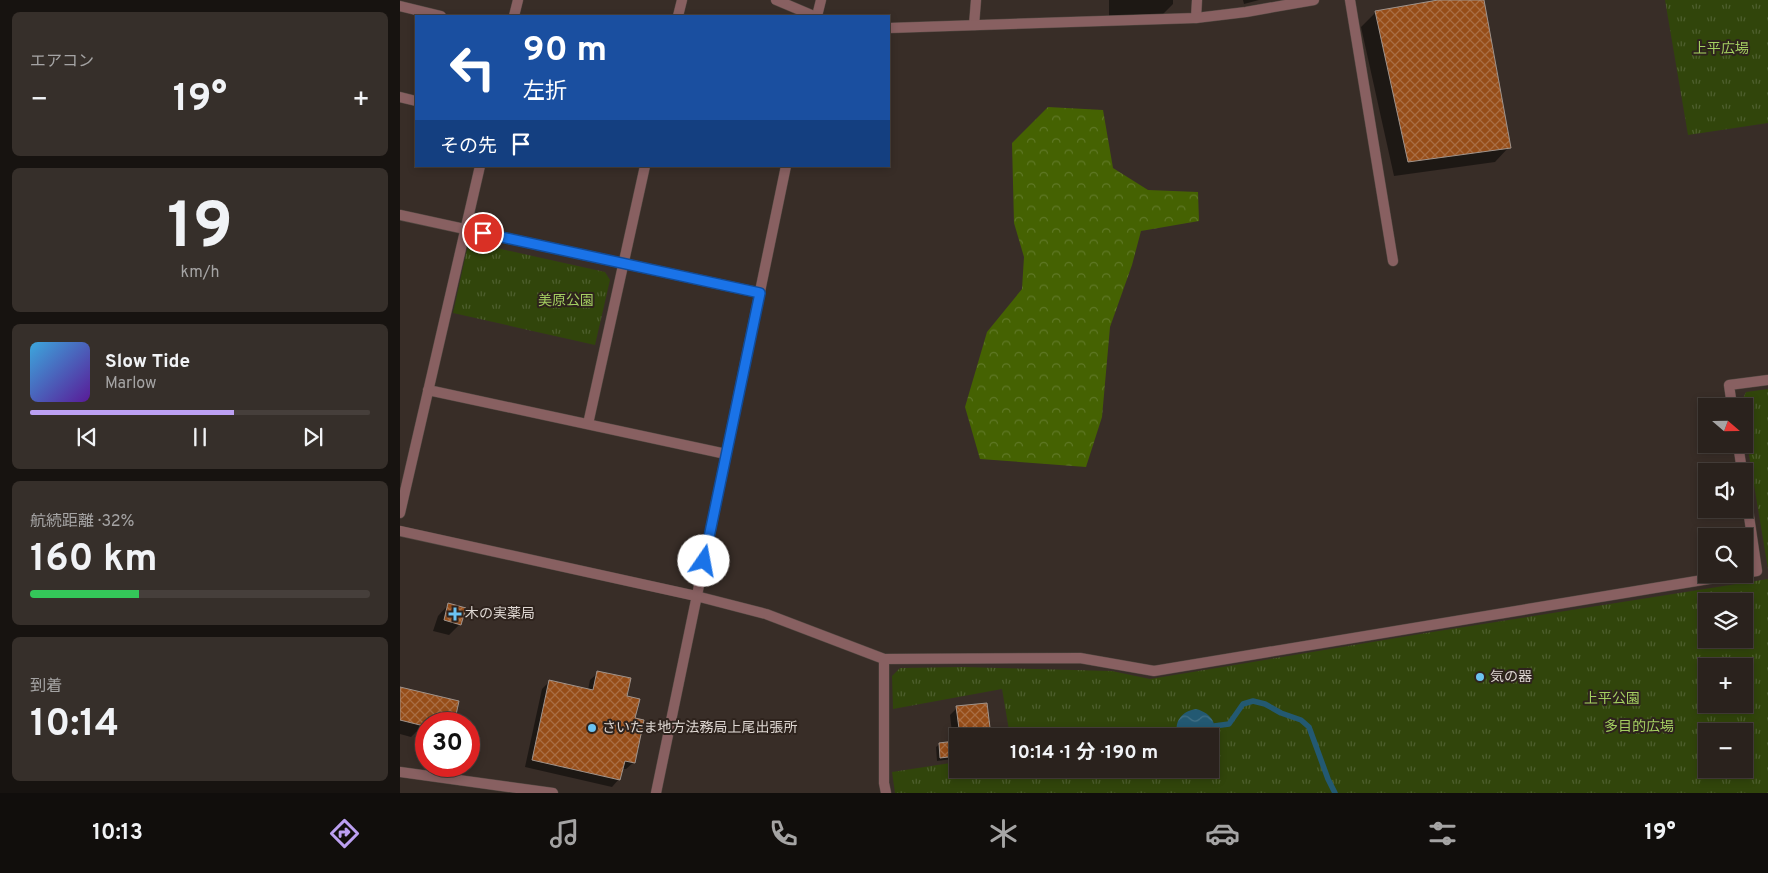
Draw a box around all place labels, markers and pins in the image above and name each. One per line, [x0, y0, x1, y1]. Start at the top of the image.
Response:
pin [462, 212, 504, 254]
place label: 木の実薬局 [465, 606, 535, 623]
marker: 木の実薬局 [449, 608, 461, 620]
place label: 気の器 [1490, 669, 1532, 686]
marker: 気の器 [1474, 671, 1486, 683]
place label: さいたま地方法務局上尾出張所 [602, 720, 798, 737]
marker: さいたま地方法務局上尾出張所 [586, 722, 598, 734]

